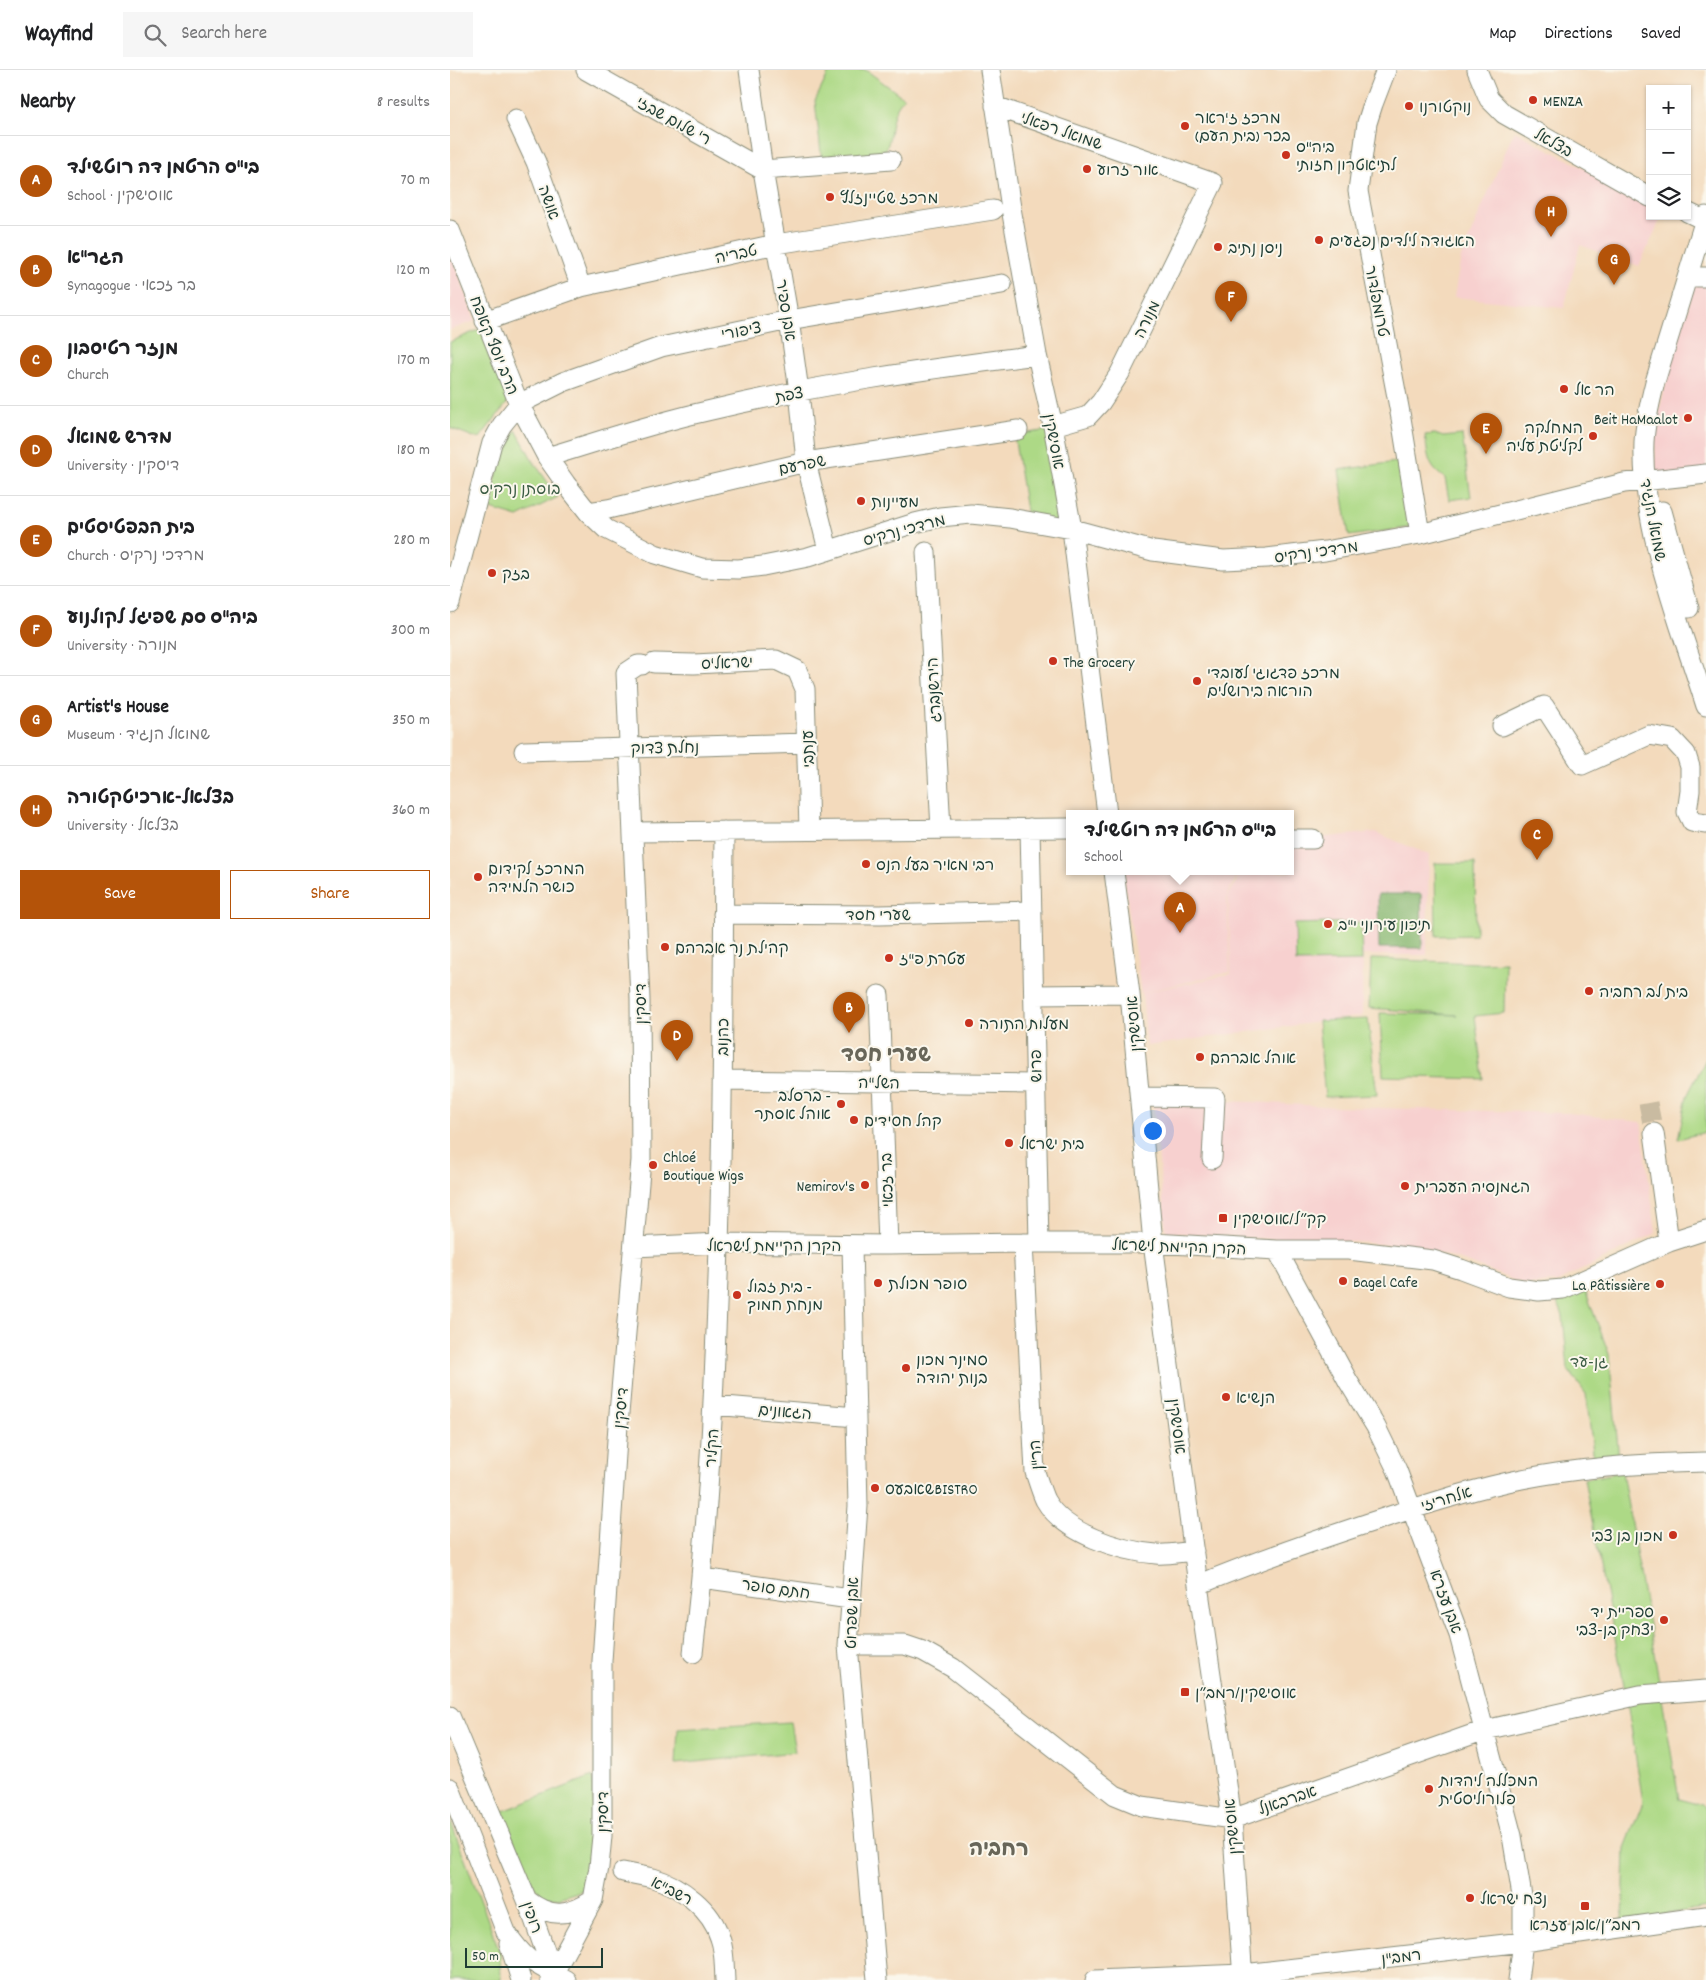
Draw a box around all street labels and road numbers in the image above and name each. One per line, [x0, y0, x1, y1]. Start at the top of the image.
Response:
street label: ר' שלום שבזי [631, 92, 714, 152]
street label: שמואל רפאלי [1017, 108, 1106, 157]
street label: בצלאל [1529, 124, 1576, 164]
street label: אושה [531, 182, 565, 223]
street label: טבריה [713, 240, 760, 271]
street label: טרומפלדור [1357, 264, 1394, 339]
street label: אבן ספיר [768, 278, 801, 343]
street label: הרב יוסף קאפח [462, 293, 523, 399]
street label: מנורה [1129, 297, 1167, 343]
street label: ציפורי [719, 317, 764, 348]
street label: צפת [772, 382, 806, 411]
street label: אוסישקין [1036, 412, 1069, 471]
street label: שפרעם [777, 451, 828, 482]
street label: שמואל הנגיד [1632, 477, 1671, 564]
street label: מרדכי נרקיס [861, 509, 949, 553]
street label: מרדכי נרקיס [1273, 536, 1360, 571]
street label: ישראל'ס [701, 652, 753, 677]
street label: הירשנברג [922, 657, 949, 723]
street label: ענתבי [797, 730, 822, 768]
street label: נחלת צדוק [631, 737, 699, 762]
street label: שערי חסד [845, 905, 911, 928]
street label: דיסקין [631, 983, 654, 1025]
street label: אוסישקין [1122, 995, 1149, 1053]
street label: כהנוב [713, 1018, 736, 1056]
street label: פרוש [1026, 1049, 1049, 1083]
street label: השל"ה [858, 1073, 900, 1096]
street label: בר זכאי [876, 1152, 901, 1207]
street label: הקרן הקיימת לישראל [1111, 1235, 1247, 1262]
street label: הקרן הקיימת לישראל [707, 1236, 841, 1259]
street label: דיסקין [609, 1387, 636, 1430]
street label: אוסישקין [1160, 1397, 1191, 1456]
street label: הגאונים [757, 1400, 813, 1427]
street label: הקליר [701, 1428, 726, 1469]
street label: הר"ן [1025, 1439, 1050, 1471]
street label: אלחריזי [1418, 1482, 1475, 1519]
street label: אבן עזרא [1422, 1567, 1467, 1637]
street label: חתם סופר [740, 1574, 812, 1607]
street label: אבן שפרוט [841, 1577, 866, 1650]
street label: אברבאנל [1255, 1781, 1320, 1822]
street label: דיסקין [593, 1791, 616, 1833]
street label: אוסישקין [1219, 1798, 1248, 1856]
street label: רשב"א [646, 1872, 696, 1912]
street label: רופין [514, 1899, 547, 1937]
street label: רמב"ן [1380, 1945, 1423, 1972]

